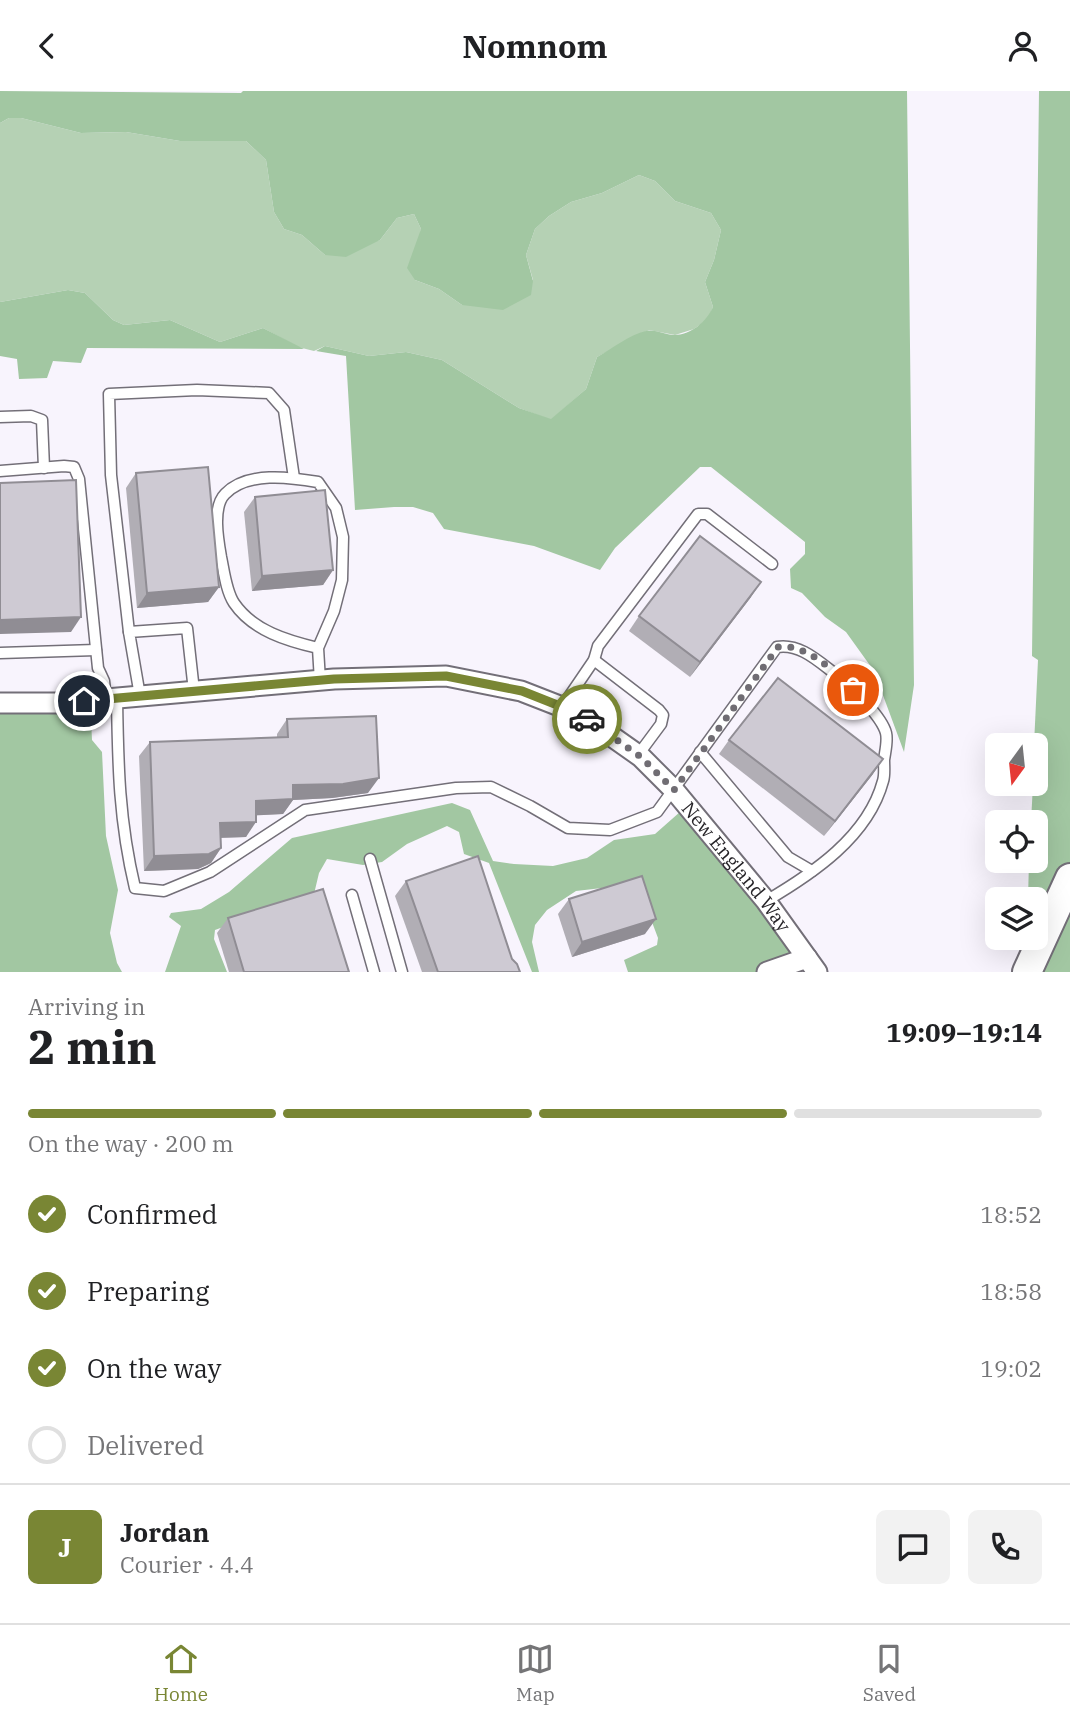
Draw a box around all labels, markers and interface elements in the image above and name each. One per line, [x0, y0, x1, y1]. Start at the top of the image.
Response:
text: Nomnom [462, 25, 608, 67]
icon: back [28, 27, 66, 65]
icon: person [1004, 27, 1042, 65]
pin [823, 660, 883, 720]
pin [54, 671, 114, 731]
icon: bag [834, 671, 872, 709]
icon: home [65, 682, 103, 720]
courier [552, 684, 622, 754]
icon: car [568, 700, 606, 738]
north arrow [985, 733, 1048, 796]
map controls [985, 733, 1048, 950]
street label: New England Way [677, 797, 797, 937]
button: locate [985, 810, 1048, 873]
button: layers [985, 887, 1048, 950]
text: Arriving in [28, 991, 145, 1021]
text: 19:09–19:14 [886, 1015, 1042, 1049]
text: 2 min [28, 1017, 157, 1077]
text: On the way · 200 m [28, 1128, 234, 1158]
icon: check [28, 1195, 66, 1233]
text: Confirmed [87, 1197, 218, 1231]
text: 18:52 [980, 1199, 1042, 1229]
icon: check [28, 1272, 66, 1310]
text: Preparing [87, 1274, 209, 1308]
text: 18:58 [980, 1276, 1042, 1306]
icon: check [28, 1349, 66, 1387]
text: On the way [87, 1351, 221, 1385]
text: 19:02 [980, 1353, 1042, 1383]
text: Delivered [87, 1428, 204, 1462]
button: chat [876, 1510, 950, 1584]
button: phone [968, 1510, 1042, 1584]
text: Jordan [120, 1515, 210, 1549]
text: J [58, 1530, 72, 1564]
text: Courier · 4.4 [120, 1549, 254, 1579]
tab: Home [154, 1640, 208, 1706]
tab: Map [516, 1640, 555, 1706]
tab: Saved [863, 1640, 916, 1706]

